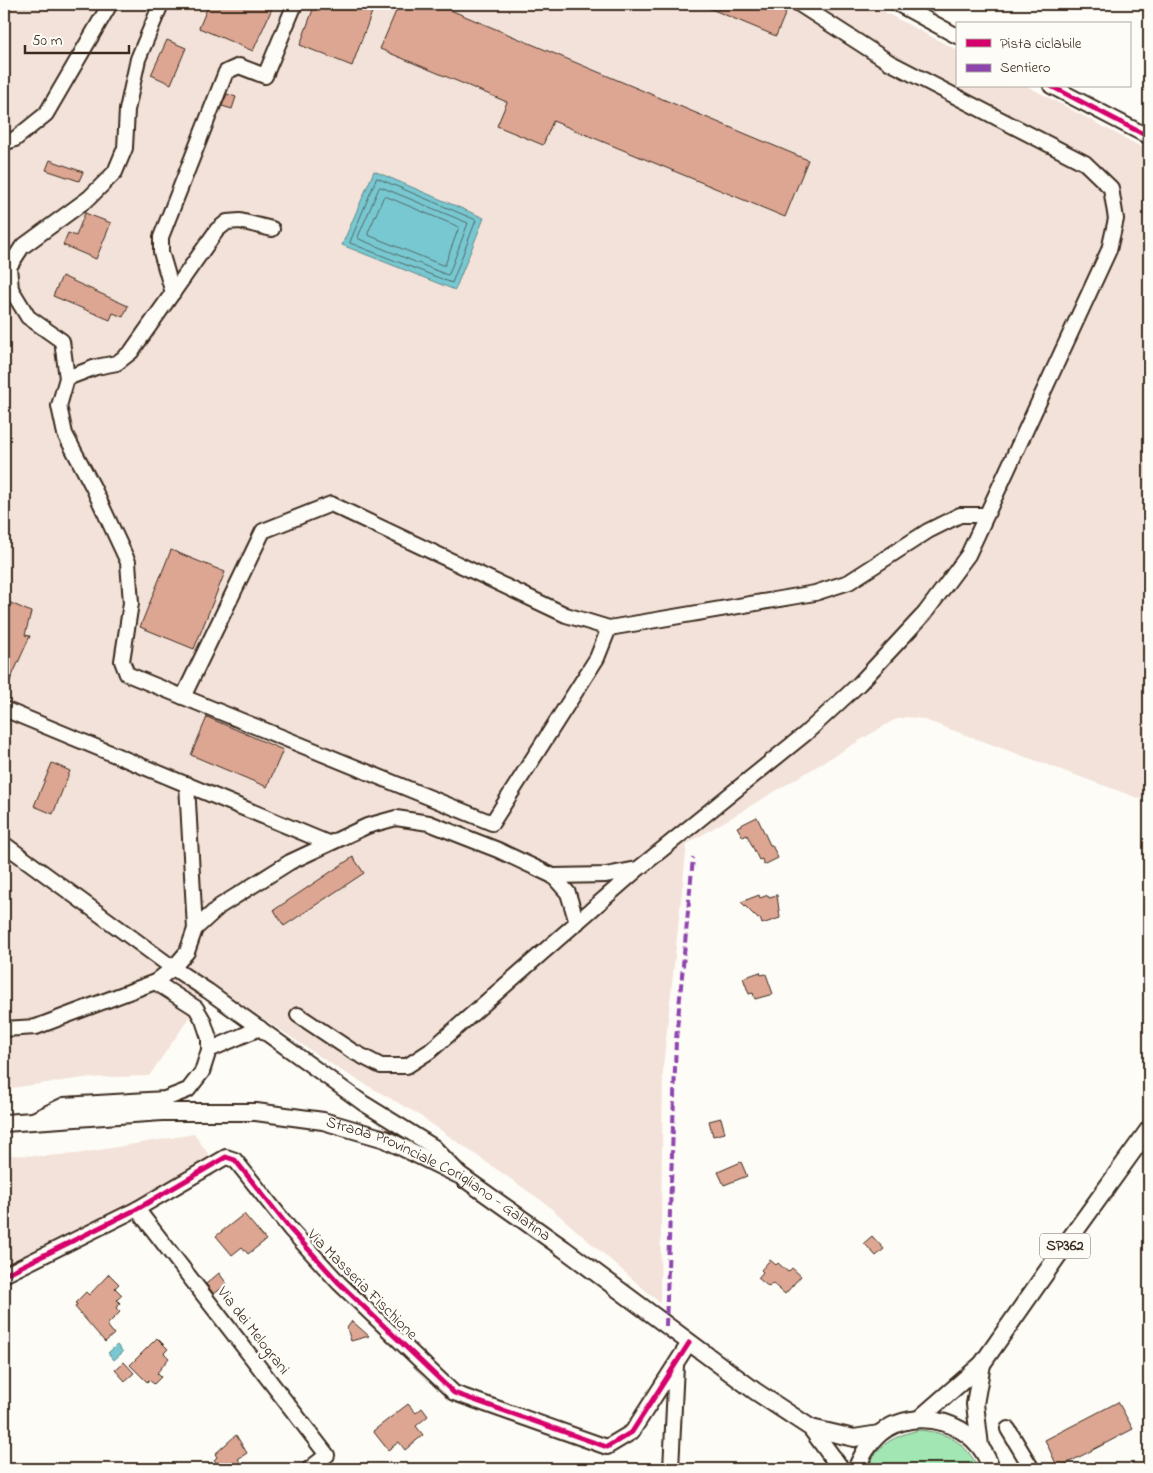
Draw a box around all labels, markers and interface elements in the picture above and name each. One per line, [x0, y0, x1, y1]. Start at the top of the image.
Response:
scale bar [25, 22, 129, 54]
legend [956, 22, 1130, 88]
text: 50 m [32, 30, 63, 52]
text: Pista ciclabile [1000, 33, 1082, 55]
text: Sentiero [1000, 57, 1051, 79]
street label: Strada Provinciale Corigliano - Galatina [323, 1110, 556, 1248]
street label: Via Masseria Fischione [300, 1223, 424, 1347]
road number: SP362 [1040, 1234, 1090, 1258]
street label: Via dei Melograni [210, 1281, 295, 1380]

